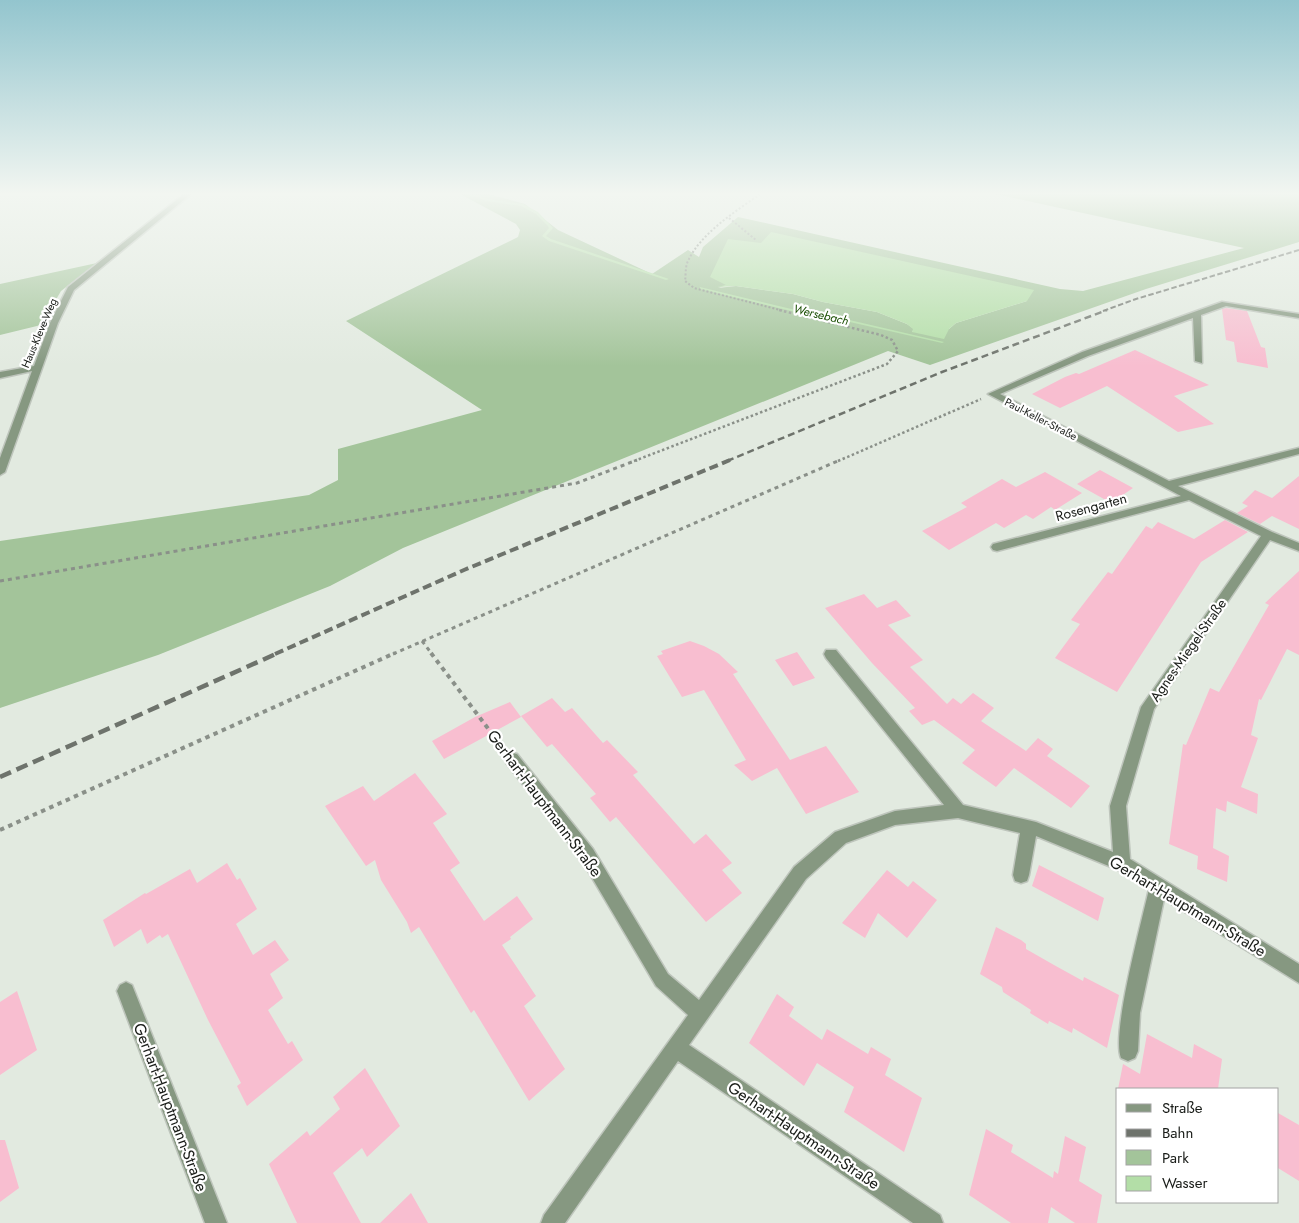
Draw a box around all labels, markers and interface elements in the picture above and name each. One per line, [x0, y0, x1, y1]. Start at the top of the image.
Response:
street label: Haus-Kleve-Weg [17, 296, 61, 370]
water label: Wersebach [792, 300, 850, 330]
street label: Paul-Keller-Straße [1002, 394, 1080, 444]
street label: Rosengarten [1053, 488, 1129, 526]
street label: Agnes-Miegel-Straße [1145, 594, 1231, 706]
street label: Gerhart-Hauptmann-Straße [482, 725, 608, 882]
street label: Gerhart-Hauptmann-Straße [1105, 851, 1270, 962]
street label: Gerhart-Hauptmann-Straße [128, 1020, 213, 1195]
street label: Gerhart-Hauptmann-Straße [723, 1076, 884, 1195]
legend [1116, 1088, 1279, 1203]
text: Straße [1162, 1097, 1203, 1119]
text: Bahn [1162, 1122, 1193, 1144]
text: Park [1162, 1147, 1189, 1169]
text: Wasser [1162, 1172, 1208, 1194]

